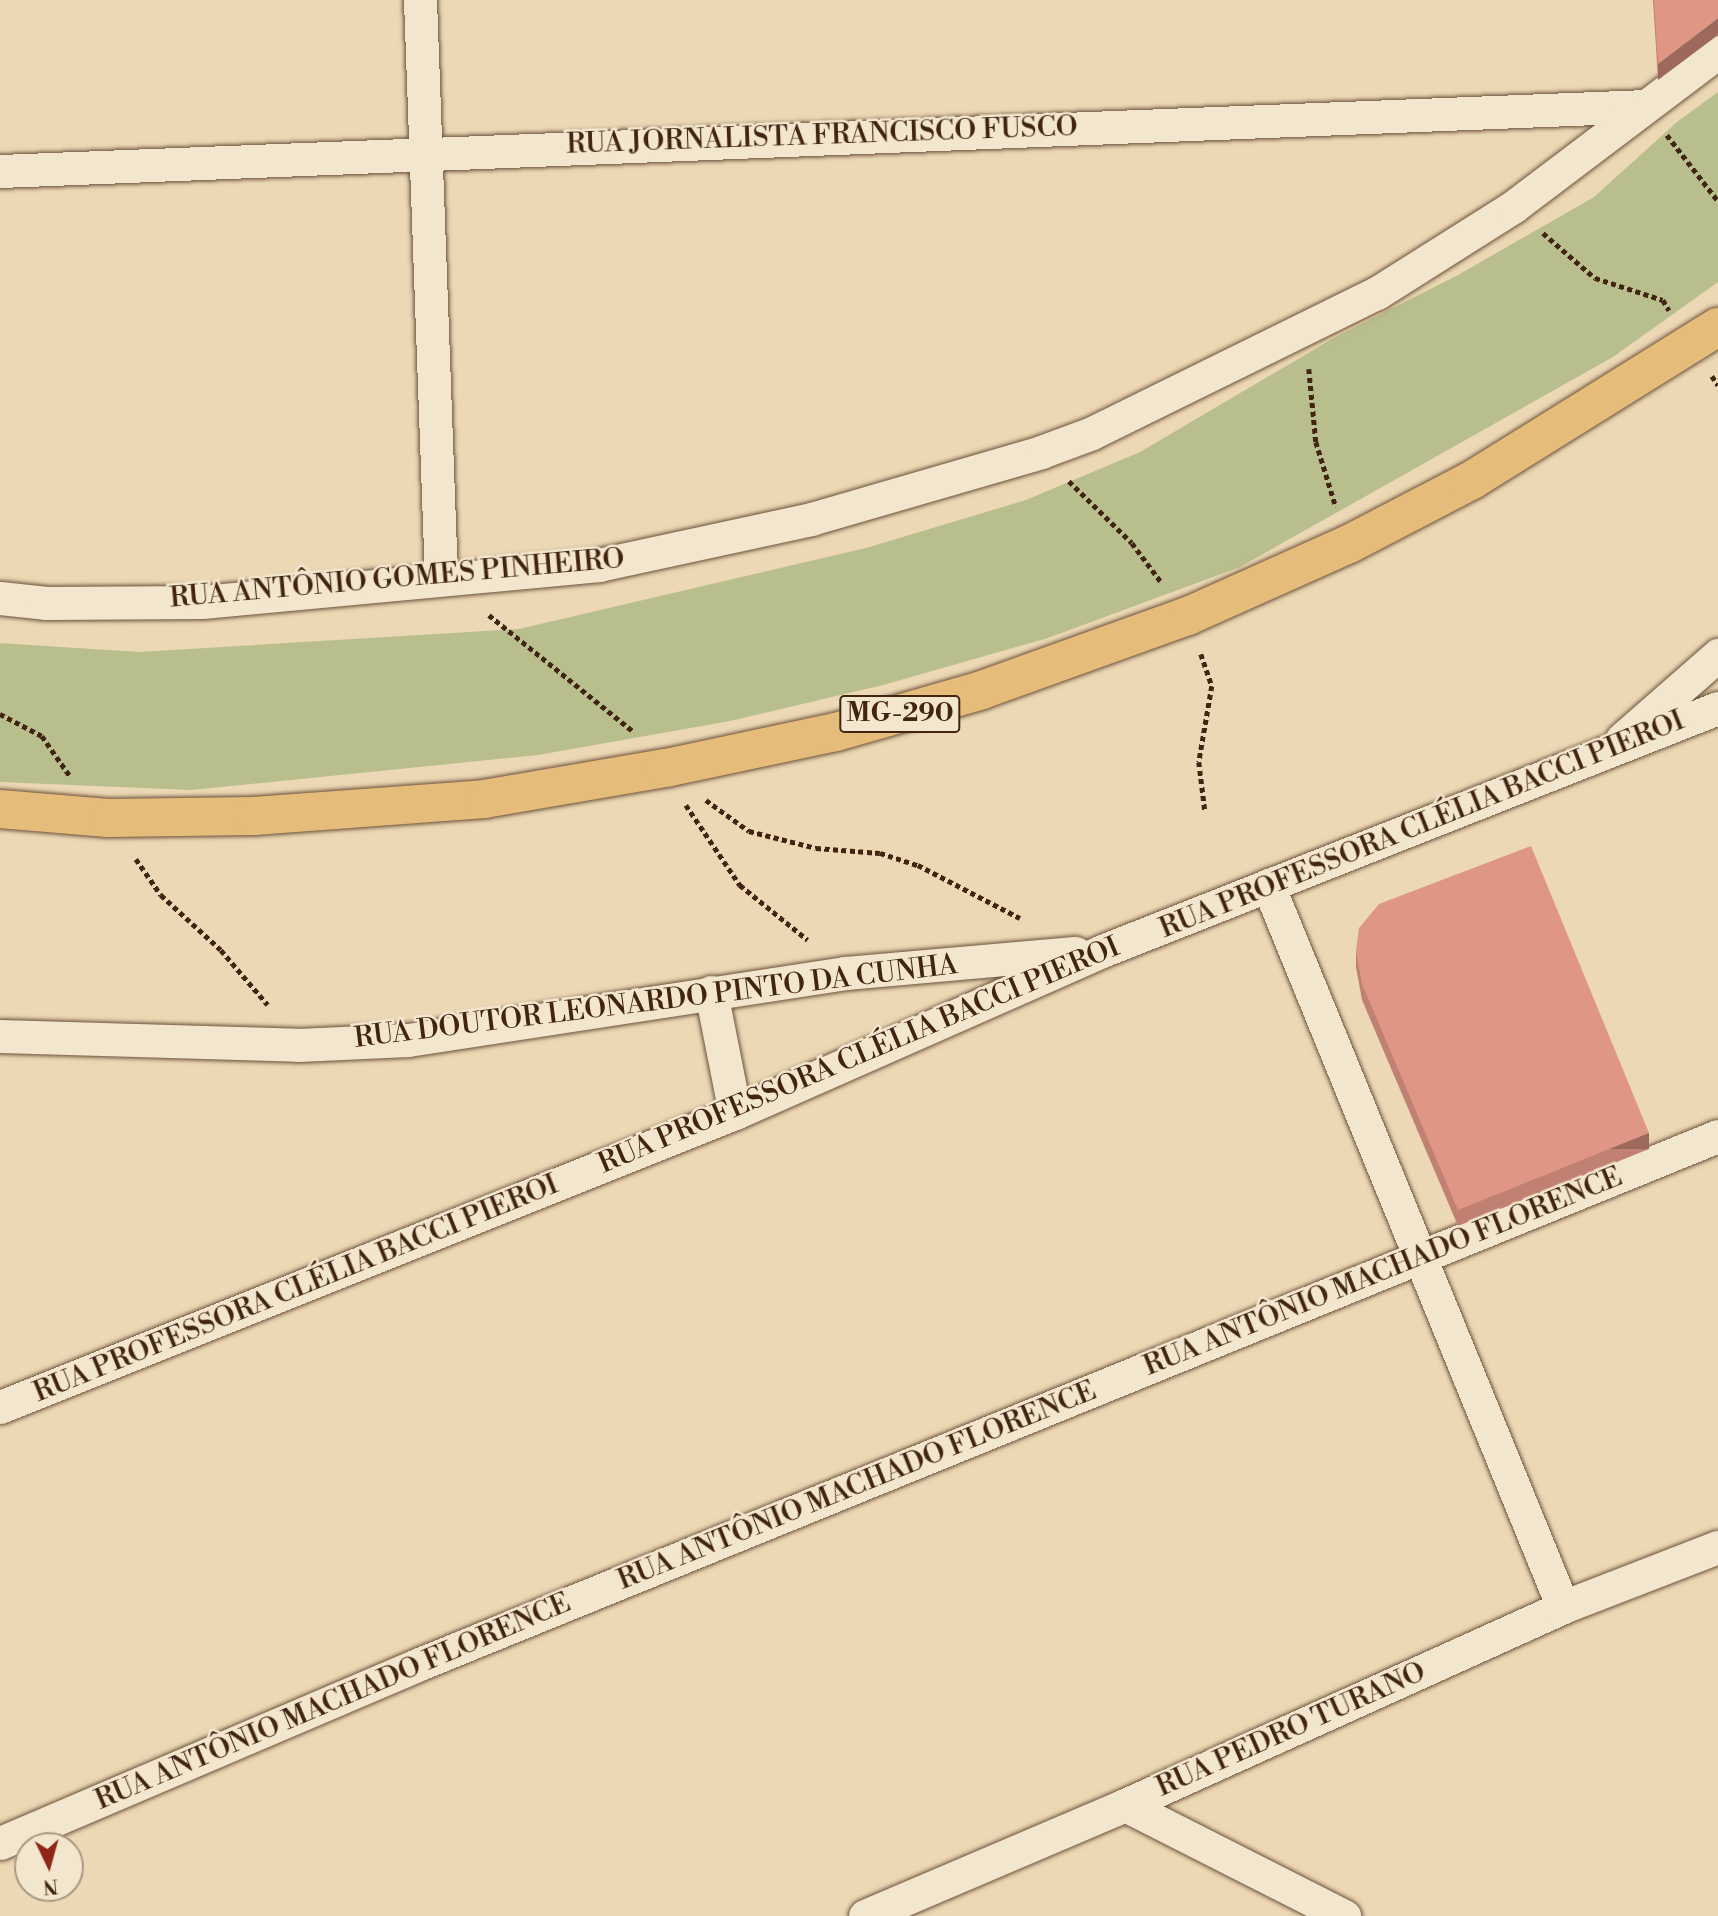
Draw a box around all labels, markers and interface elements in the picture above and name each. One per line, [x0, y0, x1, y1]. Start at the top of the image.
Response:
street label: RUA JORNALISTA FRANCISCO FUSCO [566, 110, 1078, 162]
street label: RUA ANTÔNIO GOMES PINHEIRO [168, 542, 626, 616]
road number: MG-290 [839, 692, 961, 736]
street label: RUA PROFESSORA CLÉLIA BACCI PIEROI [1155, 704, 1689, 946]
street label: RUA PROFESSORA CLÉLIA BACCI PIEROI [593, 931, 1125, 1181]
street label: RUA DOUTOR LEONARDO PINTO DA CUNHA [352, 948, 960, 1056]
street label: RUA ANTÔNIO MACHADO FLORENCE [1139, 1160, 1627, 1384]
street label: RUA PROFESSORA CLÉLIA BACCI PIEROI [29, 1168, 563, 1410]
street label: RUA ANTÔNIO MACHADO FLORENCE [613, 1374, 1101, 1598]
street label: RUA ANTÔNIO MACHADO FLORENCE [90, 1586, 576, 1818]
street label: RUA PEDRO TURANO [1151, 1655, 1431, 1805]
north arrow [14, 1832, 84, 1902]
text: N [42, 1873, 59, 1899]

